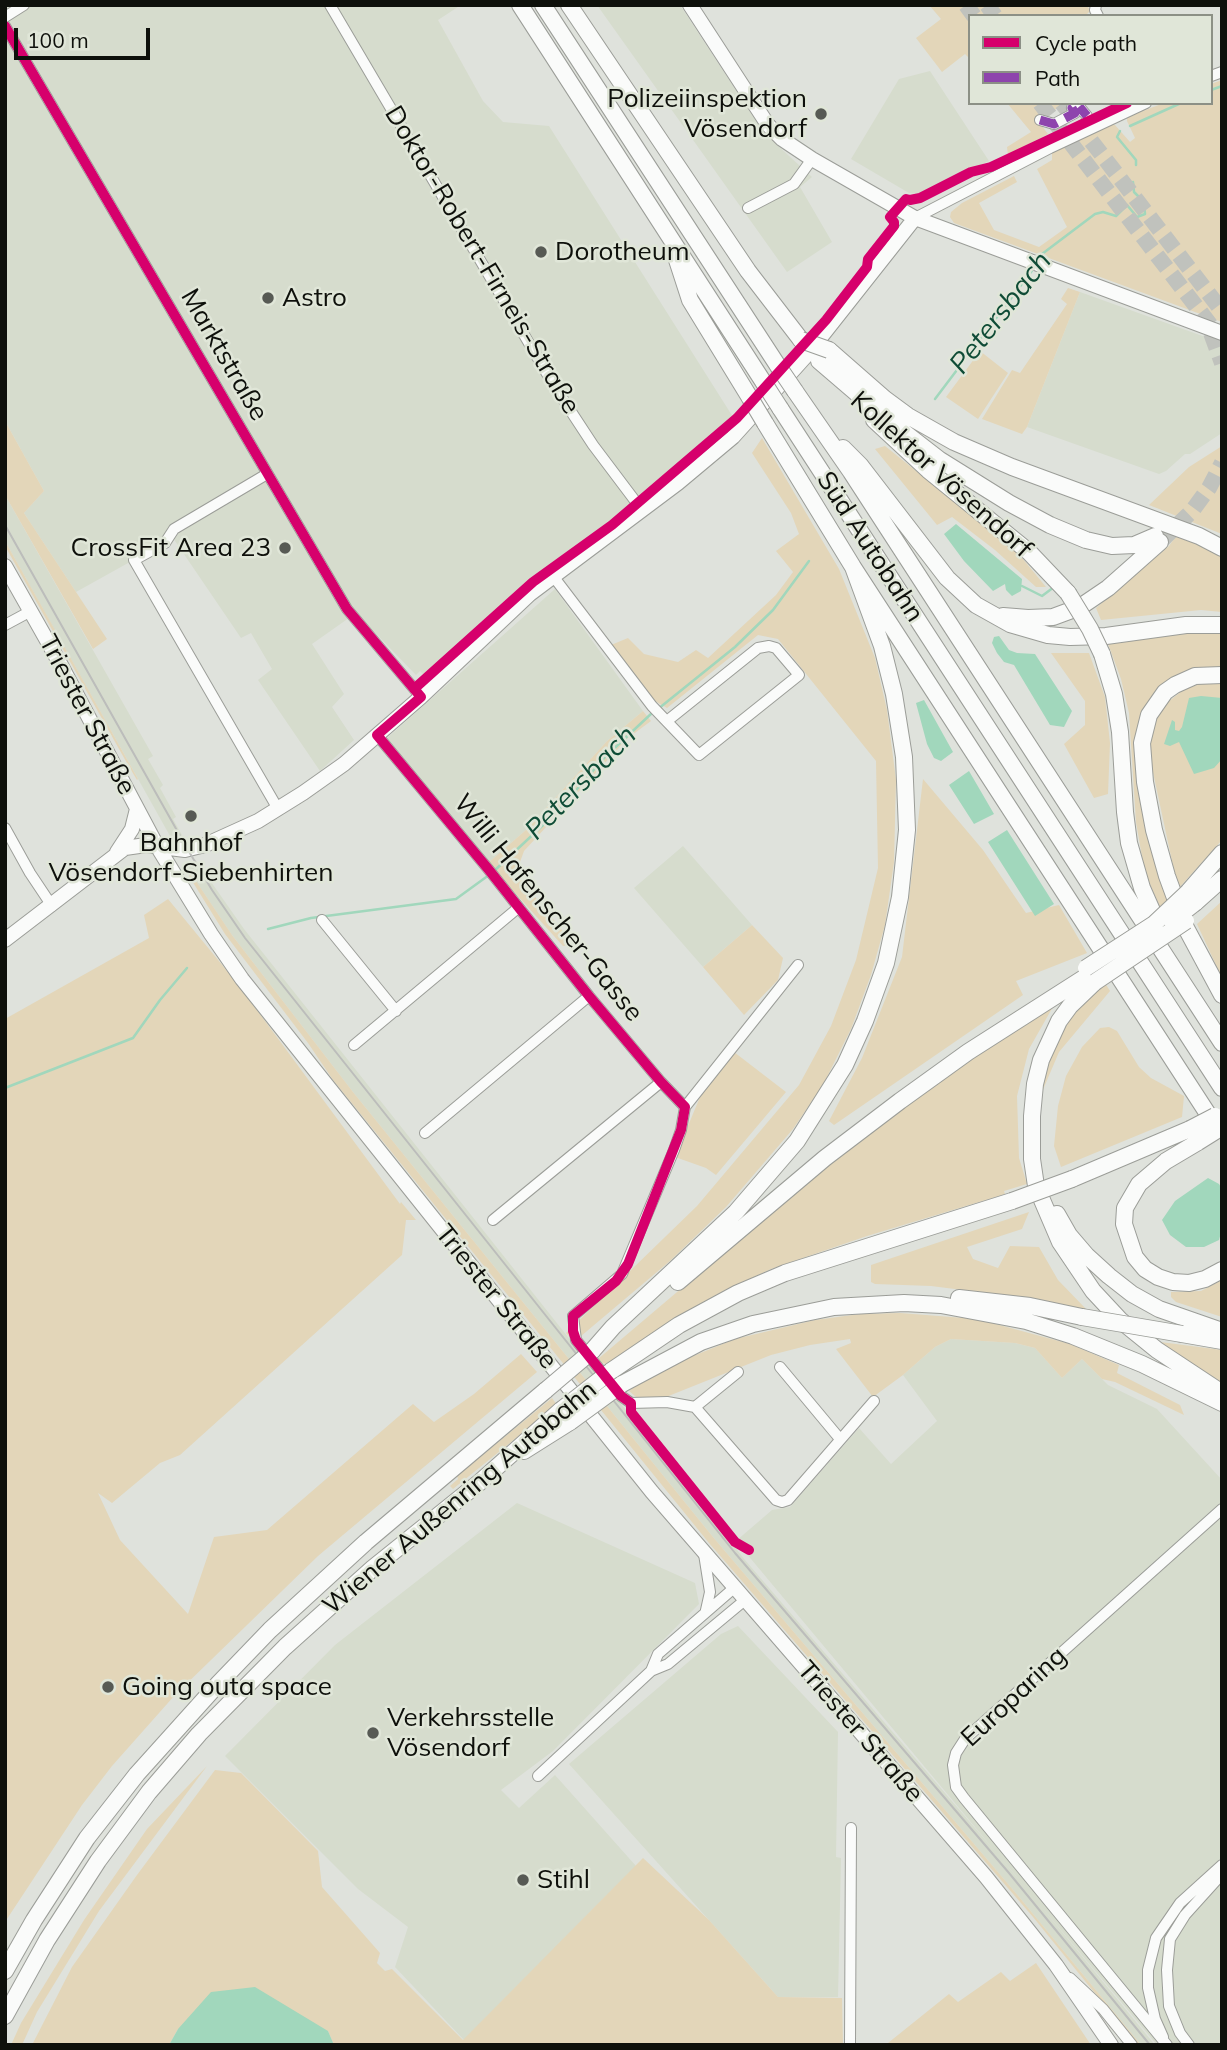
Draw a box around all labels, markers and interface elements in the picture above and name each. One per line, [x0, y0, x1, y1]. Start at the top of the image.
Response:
scale bar [18, 14, 154, 58]
legend [968, 14, 1213, 105]
text: 100 m [27, 27, 89, 53]
text: Cycle path [1035, 30, 1137, 56]
text: Path [1035, 65, 1080, 91]
place label: Polizeiinspektion Vösendorf [607, 83, 807, 144]
street label: Doktor-Robert-Firneis-Straße [378, 100, 586, 420]
marker: Polizeiinspektion Vösendorf [813, 106, 829, 122]
place label: Dorotheum [555, 236, 690, 268]
marker: Dorotheum [533, 244, 549, 260]
water label: Petersbach [943, 245, 1059, 381]
place label: Astro [282, 282, 347, 314]
street label: Marktstraße [174, 284, 274, 426]
marker: Astro [260, 290, 276, 306]
street label: Kollektor Vösendorf [844, 385, 1038, 565]
street label: Süd Autobahn [810, 466, 930, 628]
place label: CrossFit Area 23 [71, 532, 271, 564]
marker: CrossFit Area 23 [277, 540, 293, 556]
street label: Triester Straße [32, 630, 142, 800]
water label: Petersbach [518, 719, 644, 847]
street label: Willi Hafenscher-Gasse [447, 788, 649, 1028]
marker: Bahnhof Vösendorf-Siebenhirten [183, 808, 199, 824]
place label: Bahnhof Vösendorf-Siebenhirten [49, 827, 333, 888]
street label: Triester Straße [428, 1219, 564, 1375]
street label: Wiener Außenring Autobahn [317, 1374, 603, 1622]
street label: Europaring [955, 1641, 1073, 1753]
street label: Triester Straße [790, 1655, 930, 1809]
place label: Going outa space [122, 1671, 332, 1703]
marker: Going outa space [100, 1679, 116, 1695]
place label: Verkehrsstelle Vösendorf [387, 1702, 554, 1764]
marker: Verkehrsstelle Vösendorf [365, 1725, 381, 1741]
place label: Stihl [537, 1864, 590, 1896]
marker: Stihl [515, 1872, 531, 1888]

